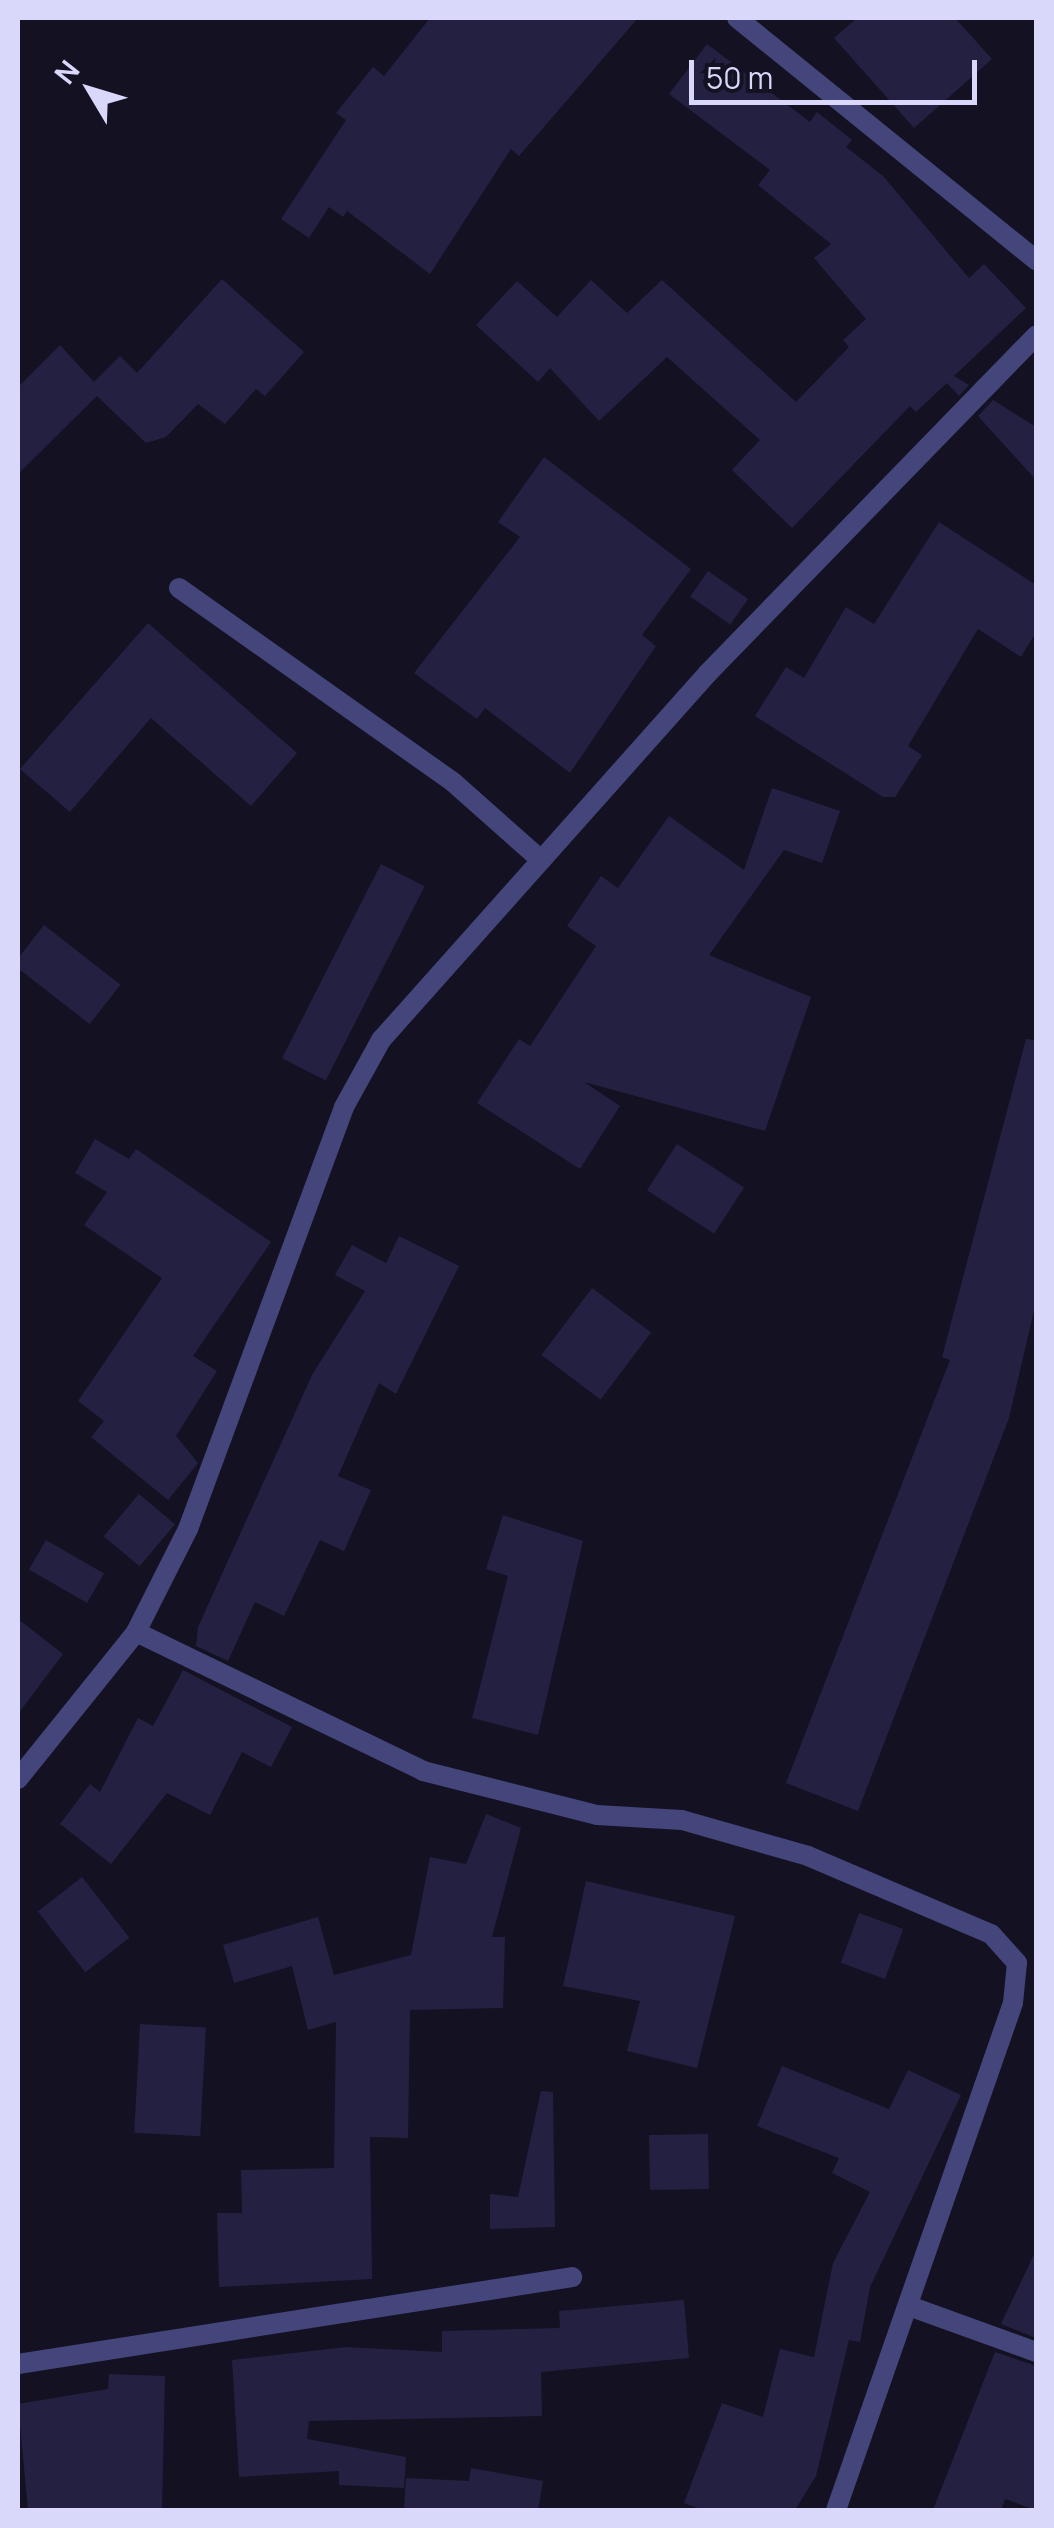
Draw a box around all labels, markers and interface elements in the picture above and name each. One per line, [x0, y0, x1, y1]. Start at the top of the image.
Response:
north arrow [40, 40, 140, 140]
scale bar [694, 40, 982, 102]
text: N [45, 52, 88, 91]
text: 50 m [706, 57, 773, 98]

